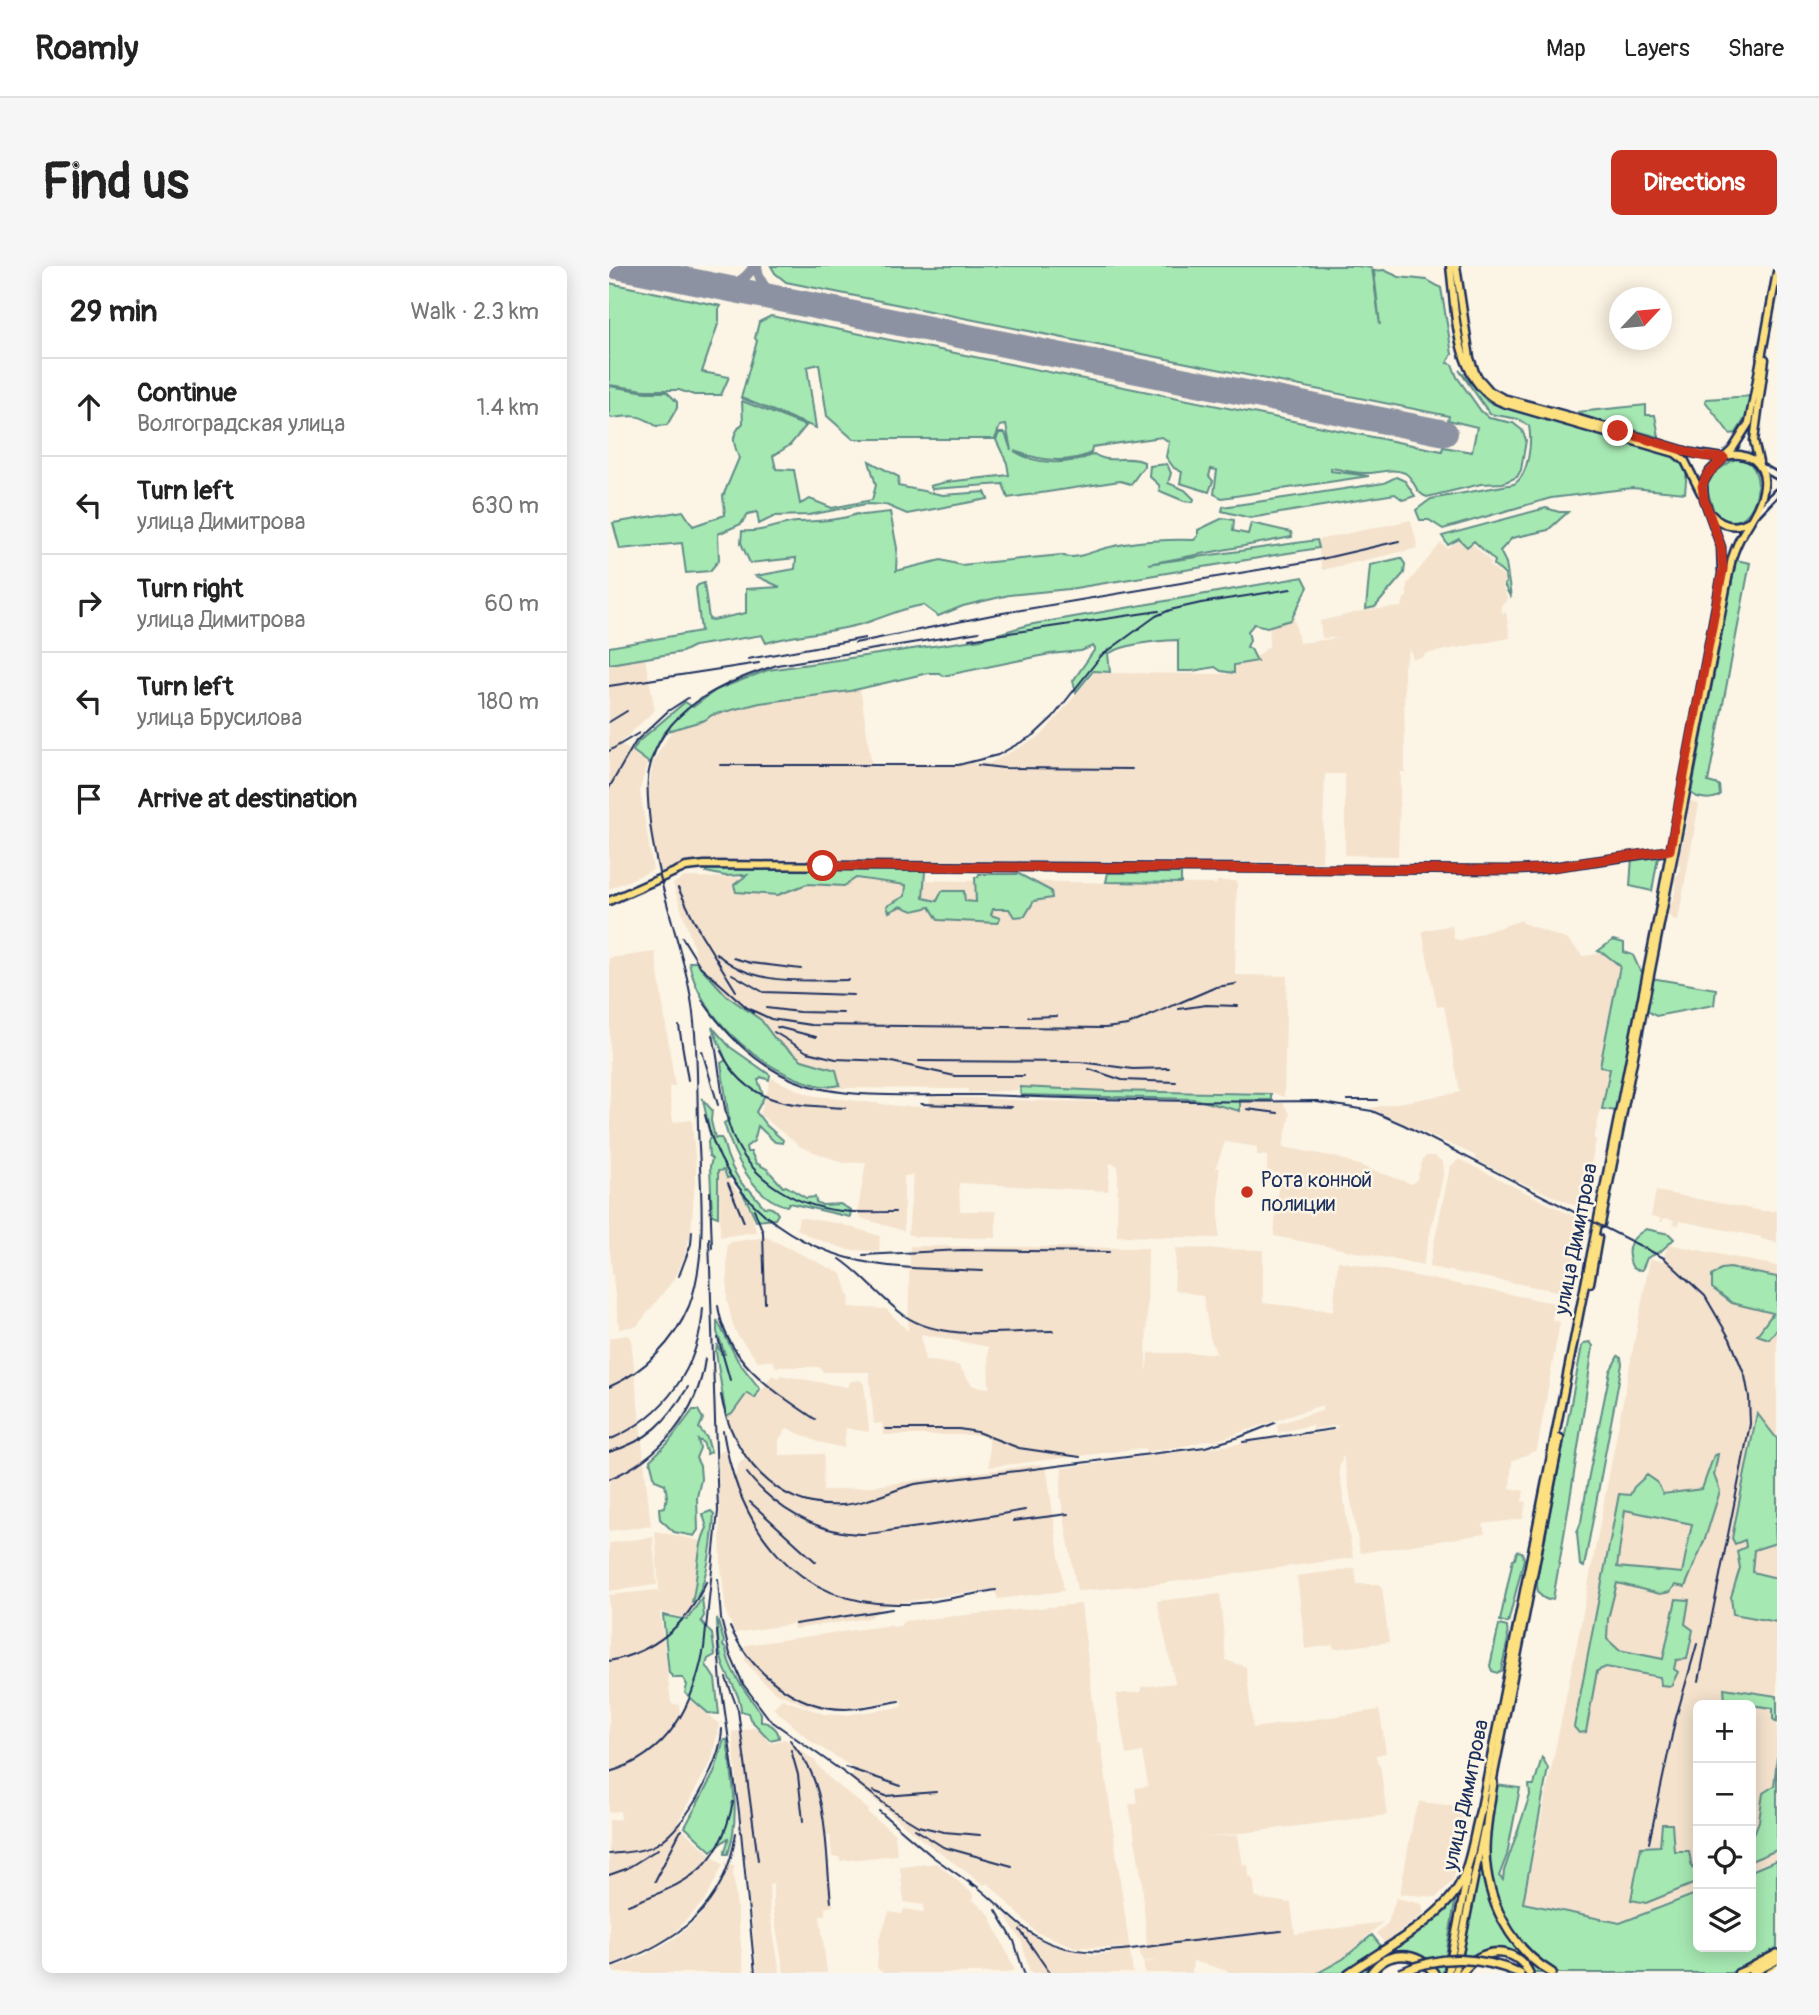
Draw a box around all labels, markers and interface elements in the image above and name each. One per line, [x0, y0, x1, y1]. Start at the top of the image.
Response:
text: Roamly [35, 28, 138, 69]
text: Map [1546, 34, 1586, 63]
text: Layers [1624, 34, 1690, 63]
text: Share [1728, 34, 1784, 63]
button: Directions [1611, 150, 1777, 215]
text: Find us [42, 152, 189, 213]
north arrow [1609, 287, 1672, 350]
text: 29 min [70, 293, 157, 330]
text: Walk · 2.3 km [410, 297, 539, 326]
text: Continue [137, 377, 237, 409]
icon: ahead [70, 388, 108, 426]
text: 1.4 km [477, 393, 539, 422]
text: Волгоградская улица [137, 409, 345, 438]
route end [1602, 415, 1633, 446]
text: Turn left [137, 475, 233, 507]
icon: left [70, 486, 108, 524]
text: 630 m [472, 491, 539, 520]
text: улица Димитрова [137, 507, 305, 536]
text: Turn right [137, 573, 243, 605]
icon: right [70, 584, 108, 622]
text: 60 m [484, 589, 539, 618]
text: улица Димитрова [137, 605, 305, 634]
text: Turn left [137, 671, 233, 703]
icon: left [70, 682, 108, 720]
text: 180 m [477, 687, 539, 716]
text: улица Брусилова [137, 703, 302, 732]
icon: arrive [70, 780, 108, 818]
text: Arrive at destination [137, 783, 357, 815]
route start [807, 850, 838, 881]
street label: улица Димитрова [1548, 1161, 1604, 1318]
place label: Рота конной полиции [1261, 1167, 1372, 1218]
marker: Рота конной полиции [1239, 1184, 1255, 1200]
map controls [1693, 1700, 1756, 1952]
button: + [1693, 1700, 1756, 1763]
street label: улица Димитрова [1437, 1717, 1495, 1874]
button: − [1693, 1763, 1756, 1826]
button: locate [1693, 1826, 1756, 1889]
button: layers [1693, 1889, 1756, 1952]

